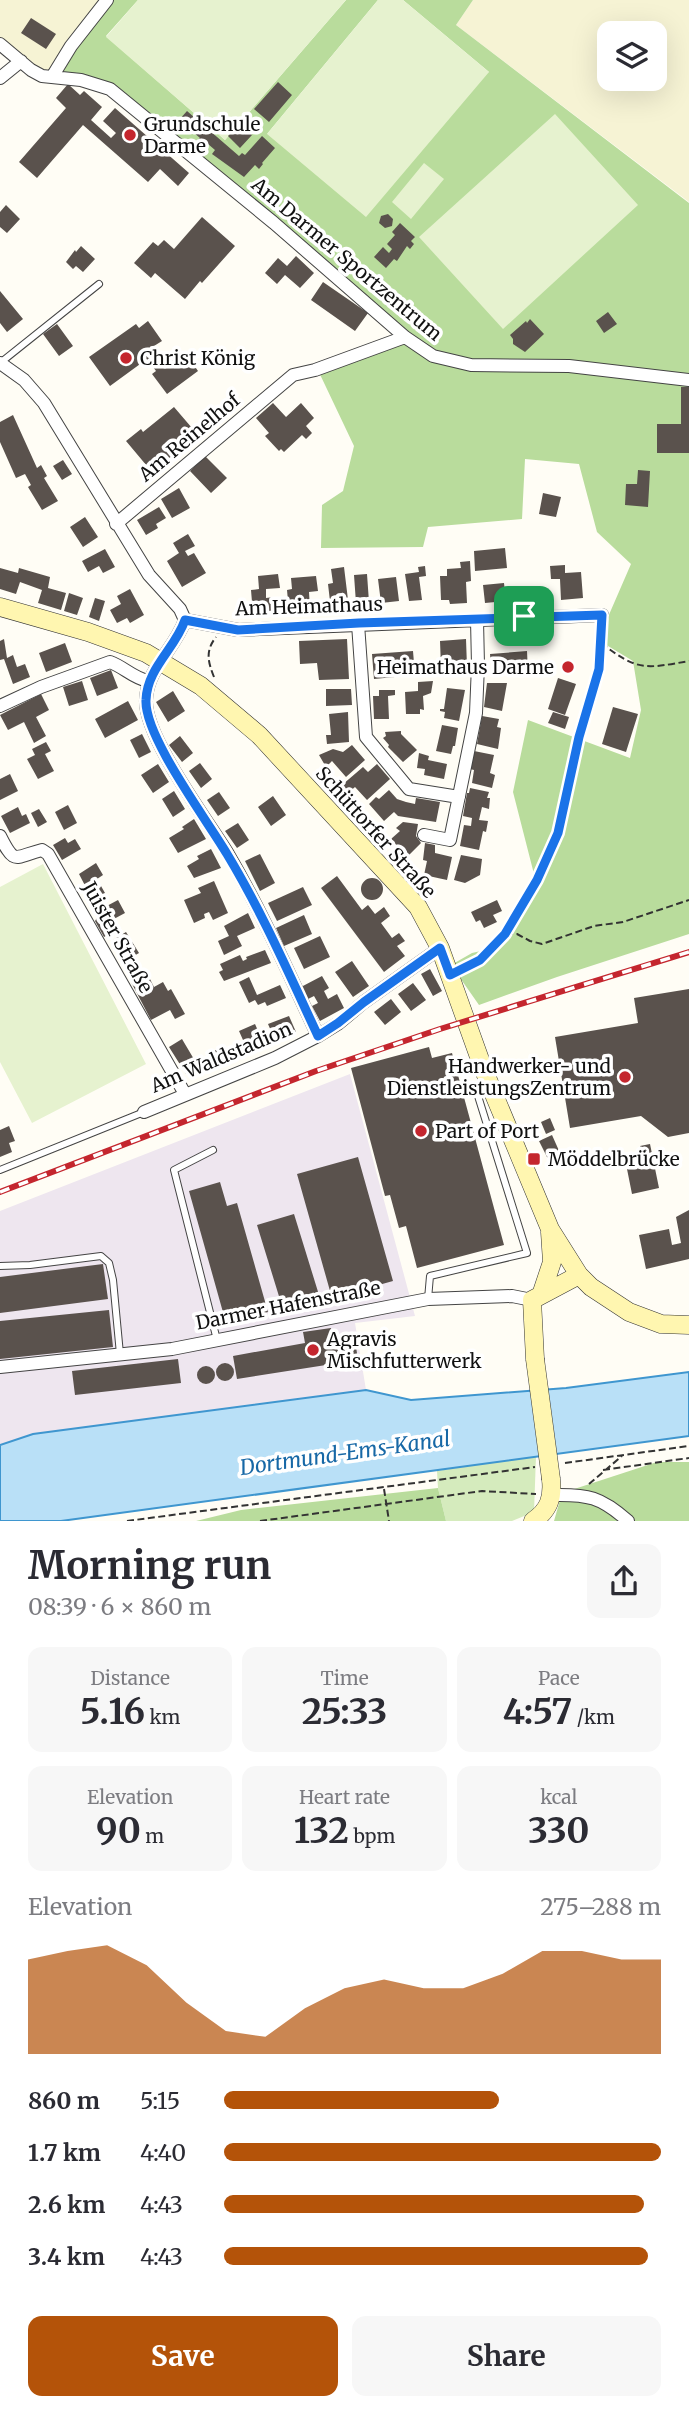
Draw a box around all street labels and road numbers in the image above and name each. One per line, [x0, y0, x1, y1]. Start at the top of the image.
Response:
street label: Am Darmer Sportzentrum [246, 172, 447, 346]
street label: Am Reinelhof [133, 387, 245, 487]
street label: Am Heimathaus [234, 591, 383, 621]
street label: Schüttorfer Straße [311, 761, 441, 903]
street label: Juister Straße [77, 876, 158, 997]
street label: Am Waldstadion [146, 1016, 296, 1098]
street label: Darmer Hafenstraße [194, 1275, 382, 1335]

